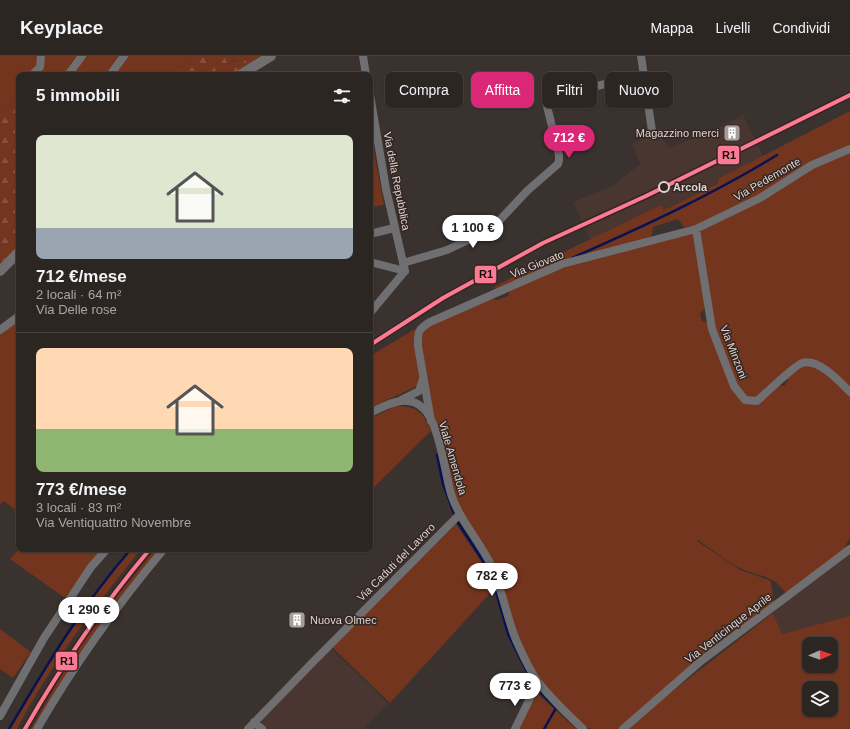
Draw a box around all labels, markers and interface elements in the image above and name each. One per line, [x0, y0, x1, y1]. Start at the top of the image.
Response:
text: Keyplace [20, 17, 103, 38]
text: Mappa [651, 20, 693, 36]
text: Livelli [715, 20, 750, 36]
text: Condividi [772, 20, 830, 36]
chip: Compra [385, 72, 463, 108]
chip: Affitta [471, 72, 534, 108]
chip: Filtri [542, 72, 597, 108]
chip: Nuovo [605, 72, 673, 108]
icon: filters [331, 85, 353, 107]
text: 5 immobili [36, 86, 120, 105]
building icon: Magazzino merci [722, 123, 742, 143]
pin: 712 € [541, 125, 597, 159]
place label: Magazzino merci [636, 127, 719, 139]
text: 712 € [553, 130, 585, 145]
street label: Via della Repubblica [382, 131, 413, 232]
line badge: R1 [717, 145, 740, 165]
text: R1 [722, 149, 736, 161]
street label: Via Pedemonte [732, 155, 802, 203]
icon: home [159, 161, 231, 233]
marker: Arcola [658, 181, 670, 193]
place label: Arcola [673, 181, 708, 193]
pin: 1 100 € [436, 215, 510, 249]
text: 1 100 € [451, 220, 495, 235]
street label: Via Giovato [508, 248, 566, 280]
line badge: R1 [474, 265, 497, 284]
text: 712 €/mese [36, 267, 127, 286]
text: R1 [479, 268, 493, 280]
text: 2 locali · 64 m² [36, 287, 121, 302]
text: Via Delle rose [36, 302, 117, 317]
street label: Via Minzoni [718, 323, 750, 381]
icon: home [159, 374, 231, 446]
street label: Viale Amendola [437, 420, 470, 497]
text: 773 €/mese [36, 480, 127, 499]
text: 3 locali · 83 m² [36, 500, 121, 515]
text: Via Ventiquattro Novembre [36, 515, 191, 530]
street label: Via Caduti del Lavoro [355, 521, 437, 603]
pin: 782 € [464, 563, 520, 597]
text: 782 € [476, 568, 508, 583]
street label: Via Venticinque Aprile [682, 591, 774, 665]
pin: 1 290 € [52, 597, 126, 631]
text: 1 290 € [67, 602, 111, 617]
building icon: Nuova Olmec [287, 610, 307, 630]
place label: Nuova Olmec [310, 614, 377, 626]
north arrow [802, 637, 838, 673]
map controls [802, 637, 838, 717]
line badge: R1 [55, 651, 78, 671]
text: R1 [60, 655, 74, 667]
pin: 773 € [487, 673, 543, 707]
text: 773 € [499, 678, 531, 693]
button: layers [802, 681, 838, 717]

